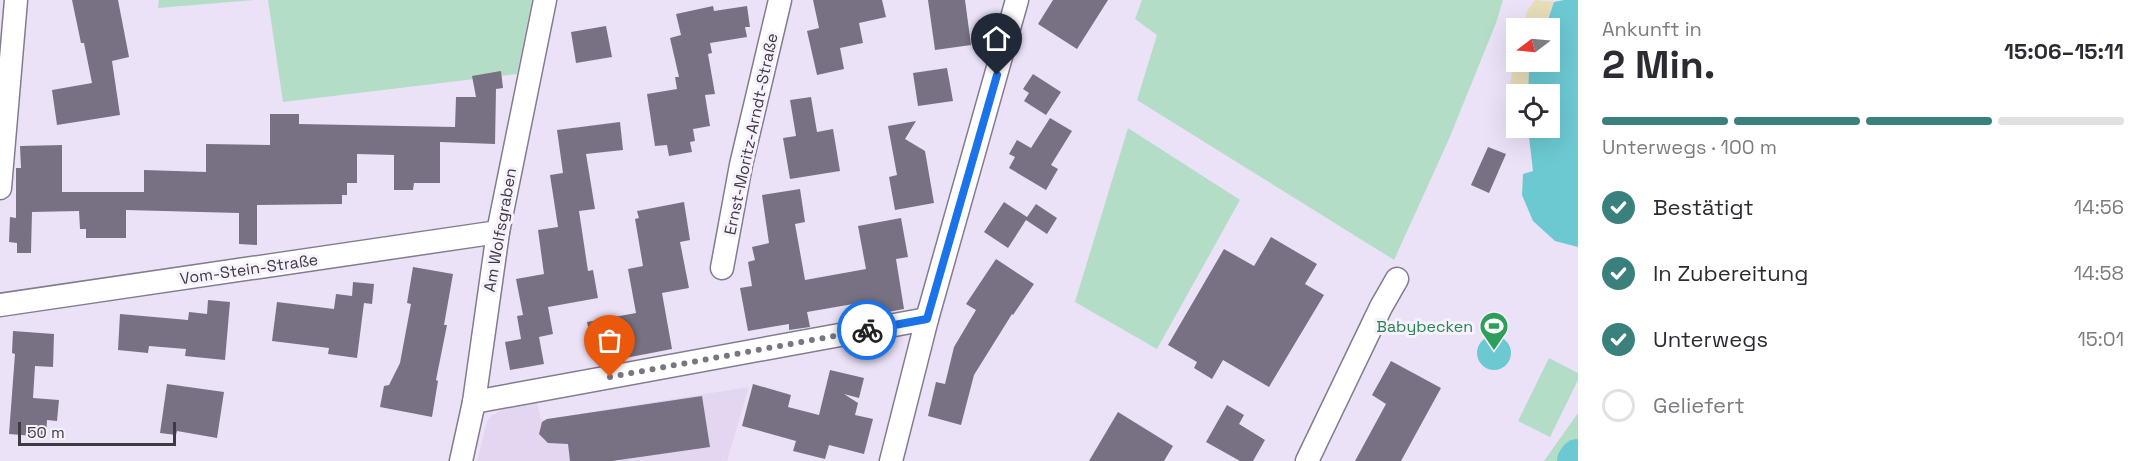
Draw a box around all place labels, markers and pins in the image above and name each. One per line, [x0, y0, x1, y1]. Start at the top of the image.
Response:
pin [971, 13, 1022, 75]
sports icon: Babybecken [1478, 310, 1510, 352]
pin [584, 315, 635, 377]
place label: Babybecken [1376, 316, 1473, 337]

